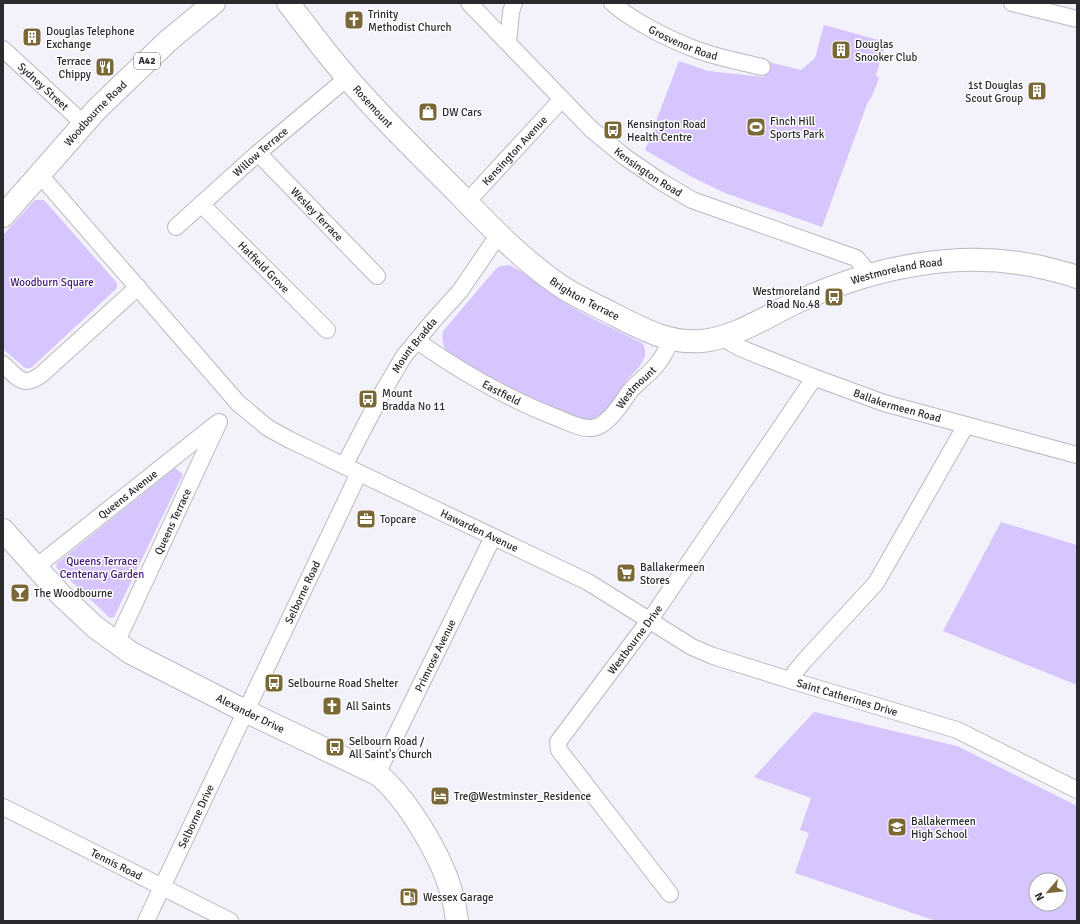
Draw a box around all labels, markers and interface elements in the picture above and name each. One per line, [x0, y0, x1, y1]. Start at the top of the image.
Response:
place label: Trinity Methodist Church [368, 8, 451, 34]
church icon: Trinity Methodist Church [343, 9, 365, 31]
street label: Grosvenor Road [646, 22, 719, 63]
place label: Douglas Telephone Exchange [46, 25, 134, 51]
building icon: Douglas Telephone Exchange [21, 26, 43, 48]
place label: Douglas Snooker Club [855, 38, 918, 64]
building icon: Douglas Snooker Club [830, 39, 852, 61]
road number: A42 [134, 53, 160, 69]
place label: Terrace Chippy [57, 55, 92, 81]
restaurant icon: Terrace Chippy [94, 56, 116, 78]
street label: Sydney Street [15, 60, 72, 113]
street label: Woodbourne Road [61, 78, 129, 149]
place label: 1st Douglas Scout Group [965, 79, 1023, 105]
building icon: 1st Douglas Scout Group [1026, 80, 1048, 102]
street label: Rosemount [350, 82, 396, 130]
shop icon: DW Cars [417, 101, 439, 123]
place label: DW Cars [442, 106, 482, 119]
street label: Kensington Avenue [479, 113, 550, 188]
place label: Finch Hill Sports Park [770, 115, 825, 141]
sports icon: Finch Hill Sports Park [745, 116, 767, 138]
place label: Kensington Road Health Centre [627, 118, 706, 144]
bus stop icon: Kensington Road Health Centre [602, 119, 624, 141]
street label: Willow Terrace [230, 124, 290, 179]
street label: Kensington Road [612, 144, 685, 199]
street label: Wesley Terrace [288, 185, 346, 244]
street label: Hatfield Grove [236, 239, 292, 295]
street label: Westmoreland Road [849, 255, 943, 287]
street label: Brighton Terrace [547, 274, 622, 323]
park label: Woodburn Square [10, 276, 94, 289]
place label: Westmoreland Road No.48 [752, 285, 820, 311]
bus stop icon: Westmoreland Road No.48 [823, 286, 845, 308]
street label: Mount Bradda [389, 315, 440, 375]
street label: Westmount [613, 363, 659, 411]
street label: Eastfield [480, 377, 523, 408]
street label: Ballakermeen Road [852, 386, 943, 425]
place label: Mount Bradda No 11 [382, 387, 445, 413]
bus stop icon: Mount Bradda No 11 [357, 388, 379, 410]
street label: Queens Avenue [95, 467, 160, 522]
street label: Queens Terrace [152, 486, 194, 557]
street label: Hawarden Avenue [439, 506, 520, 554]
office icon: Topcare [355, 508, 377, 530]
place label: Topcare [380, 513, 416, 526]
park label: Queens Terrace Centenary Garden [60, 555, 144, 581]
street label: Selborne Road [282, 559, 323, 626]
place label: Ballakermeen Stores [640, 561, 705, 587]
supermarket icon: Ballakermeen Stores [615, 562, 637, 584]
bar icon: The Woodbourne [9, 582, 31, 604]
place label: The Woodbourne [34, 587, 113, 600]
street label: Westbourne Drive [605, 602, 665, 677]
street label: Primrose Avenue [412, 617, 458, 694]
bus stop icon: Selbourne Road Shelter [263, 672, 285, 694]
street label: Saint Catherines Drive [795, 676, 899, 718]
place label: Selbourne Road Shelter [288, 677, 398, 690]
street label: Alexander Drive [214, 691, 287, 735]
church icon: All Saints [321, 695, 343, 717]
place label: All Saints [346, 700, 391, 713]
place label: Selbourn Road / All Saint's Church [349, 735, 432, 761]
bus stop icon: Selbourn Road / All Saint's Church [324, 736, 346, 758]
street label: Selborne Drive [175, 782, 217, 850]
hotel icon: Tre@Westminster_Residence [429, 785, 451, 807]
place label: Tre@Westminster_Residence [454, 790, 591, 803]
place label: Ballakermeen High School [911, 815, 976, 841]
school or university icon: Ballakermeen High School [886, 816, 908, 838]
street label: Tennis Road [89, 846, 145, 882]
north arrow [1028, 872, 1068, 912]
fuel station icon: Wessex Garage [398, 886, 420, 908]
text: N [1032, 890, 1047, 903]
place label: Wessex Garage [423, 891, 494, 904]

